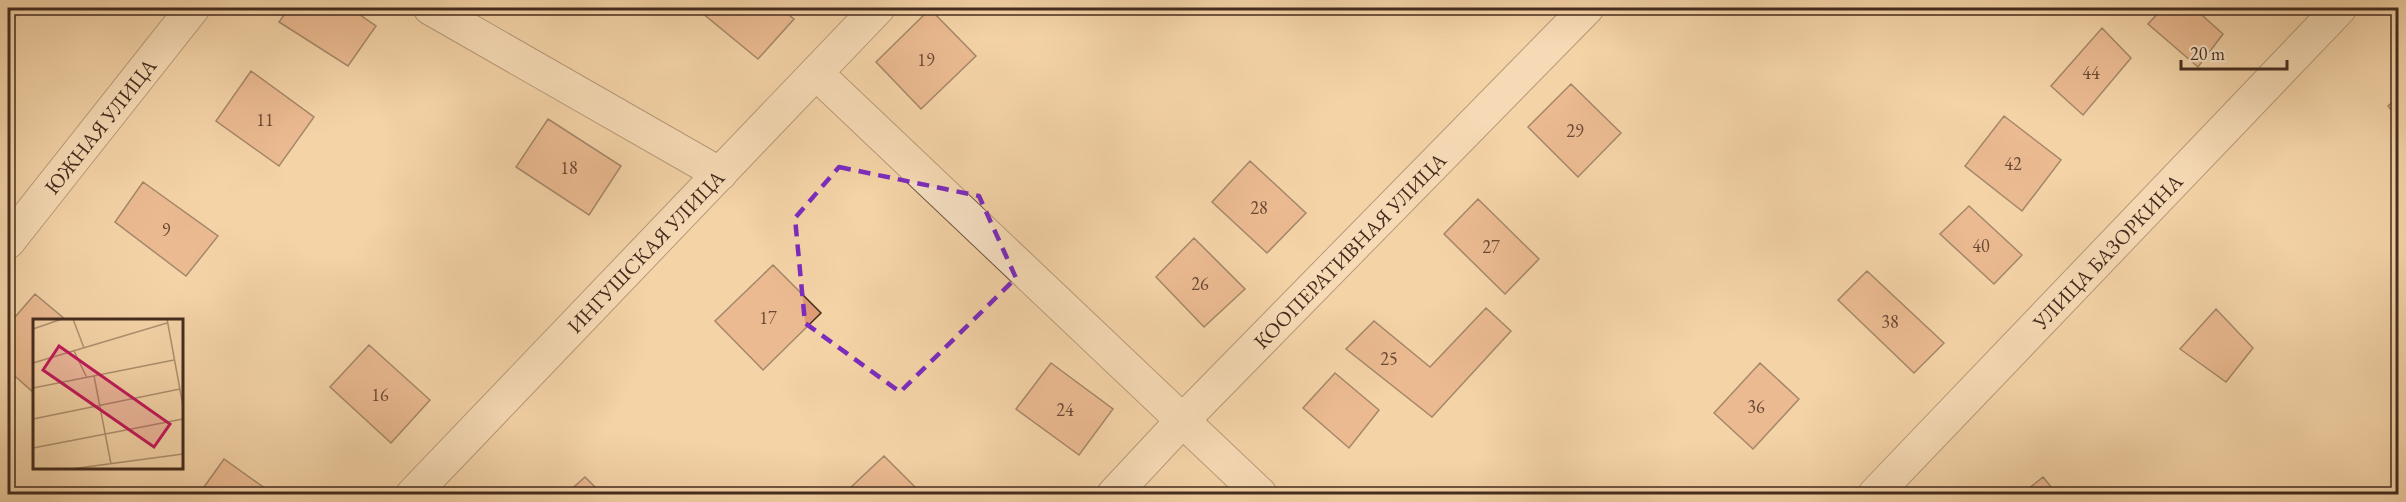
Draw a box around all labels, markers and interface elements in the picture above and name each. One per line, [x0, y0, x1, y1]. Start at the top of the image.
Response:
scale bar [2181, 33, 2288, 71]
text: 20 m [2190, 42, 2225, 65]
house number: 19 [917, 48, 935, 71]
street label: ЮЖНАЯ УЛИЦА [38, 52, 162, 199]
house number: 44 [2082, 61, 2100, 84]
house number: 11 [256, 108, 274, 131]
house number: 29 [1566, 119, 1584, 142]
street label: КООПЕРАТИВНАЯ УЛИЦА [1247, 146, 1452, 354]
house number: 42 [2004, 152, 2022, 175]
house number: 18 [560, 156, 578, 179]
street label: ИНГУШСКАЯ УЛИЦА [561, 163, 730, 339]
street label: УЛИЦА БАЗОРКИНА [2026, 167, 2188, 336]
house number: 28 [1250, 196, 1268, 219]
house number: 9 [162, 218, 171, 241]
house number: 40 [1972, 234, 1990, 257]
house number: 27 [1482, 235, 1500, 258]
house number: 26 [1191, 272, 1209, 295]
house number: 17 [759, 306, 777, 329]
house number: 38 [1881, 310, 1899, 333]
inset map [33, 319, 183, 469]
house number: 25 [1380, 347, 1398, 370]
house number: 16 [371, 383, 389, 406]
house number: 36 [1747, 395, 1765, 418]
house number: 24 [1056, 398, 1074, 421]

